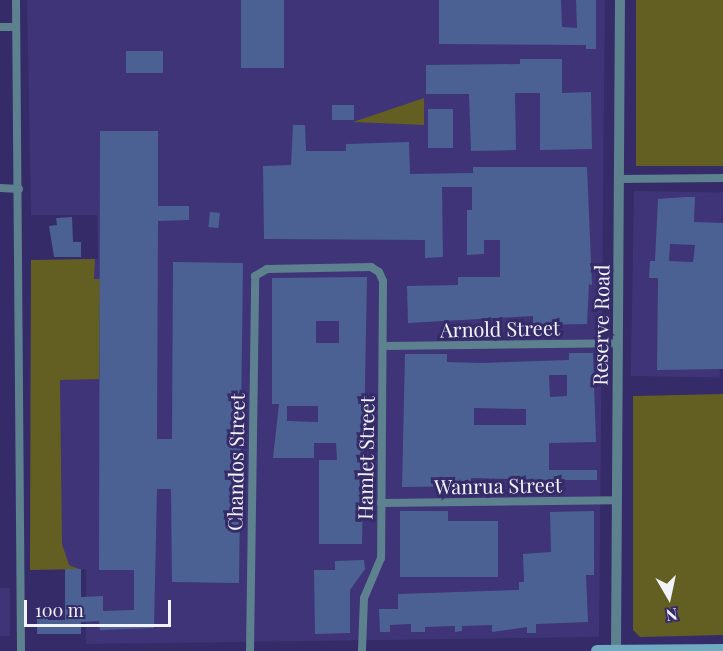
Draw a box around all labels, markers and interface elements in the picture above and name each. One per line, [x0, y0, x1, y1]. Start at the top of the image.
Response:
street label: Reserve Road [587, 264, 613, 386]
street label: Arnold Street [440, 315, 560, 341]
street label: Chandos Street [222, 393, 248, 531]
street label: Hamlet Street [352, 396, 378, 520]
street label: Wanrua Street [434, 472, 562, 498]
north arrow [639, 567, 699, 627]
scale bar [27, 588, 174, 626]
text: 100 m [35, 598, 84, 622]
text: N [665, 604, 679, 627]

